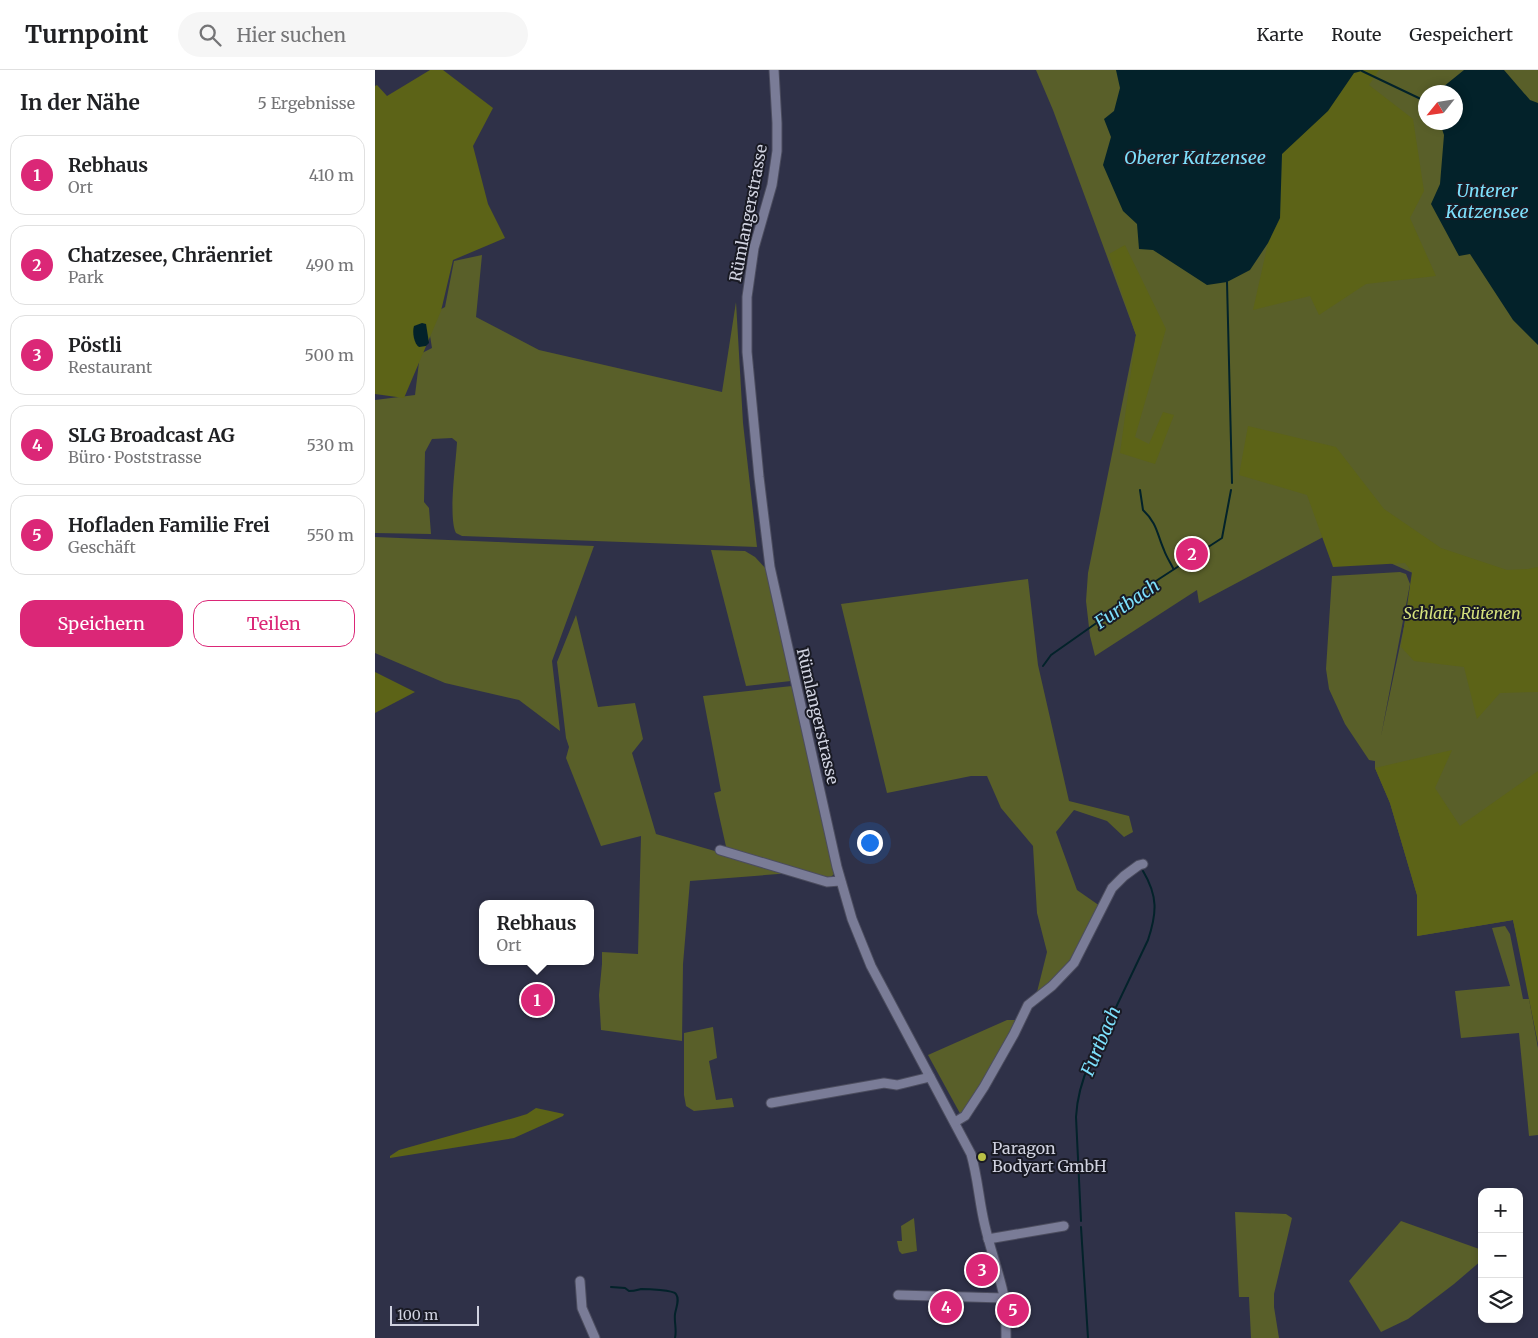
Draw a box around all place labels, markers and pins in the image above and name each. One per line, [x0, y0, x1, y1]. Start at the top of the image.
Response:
pin: 2 [1176, 535, 1208, 573]
pin: 1 [521, 981, 553, 1019]
place label: Paragon Bodyart GmbH [992, 1138, 1107, 1176]
marker: Paragon Bodyart GmbH [976, 1151, 988, 1163]
pin: 3 [966, 1251, 998, 1289]
pin: 4 [930, 1288, 962, 1326]
pin: 5 [997, 1291, 1029, 1329]

